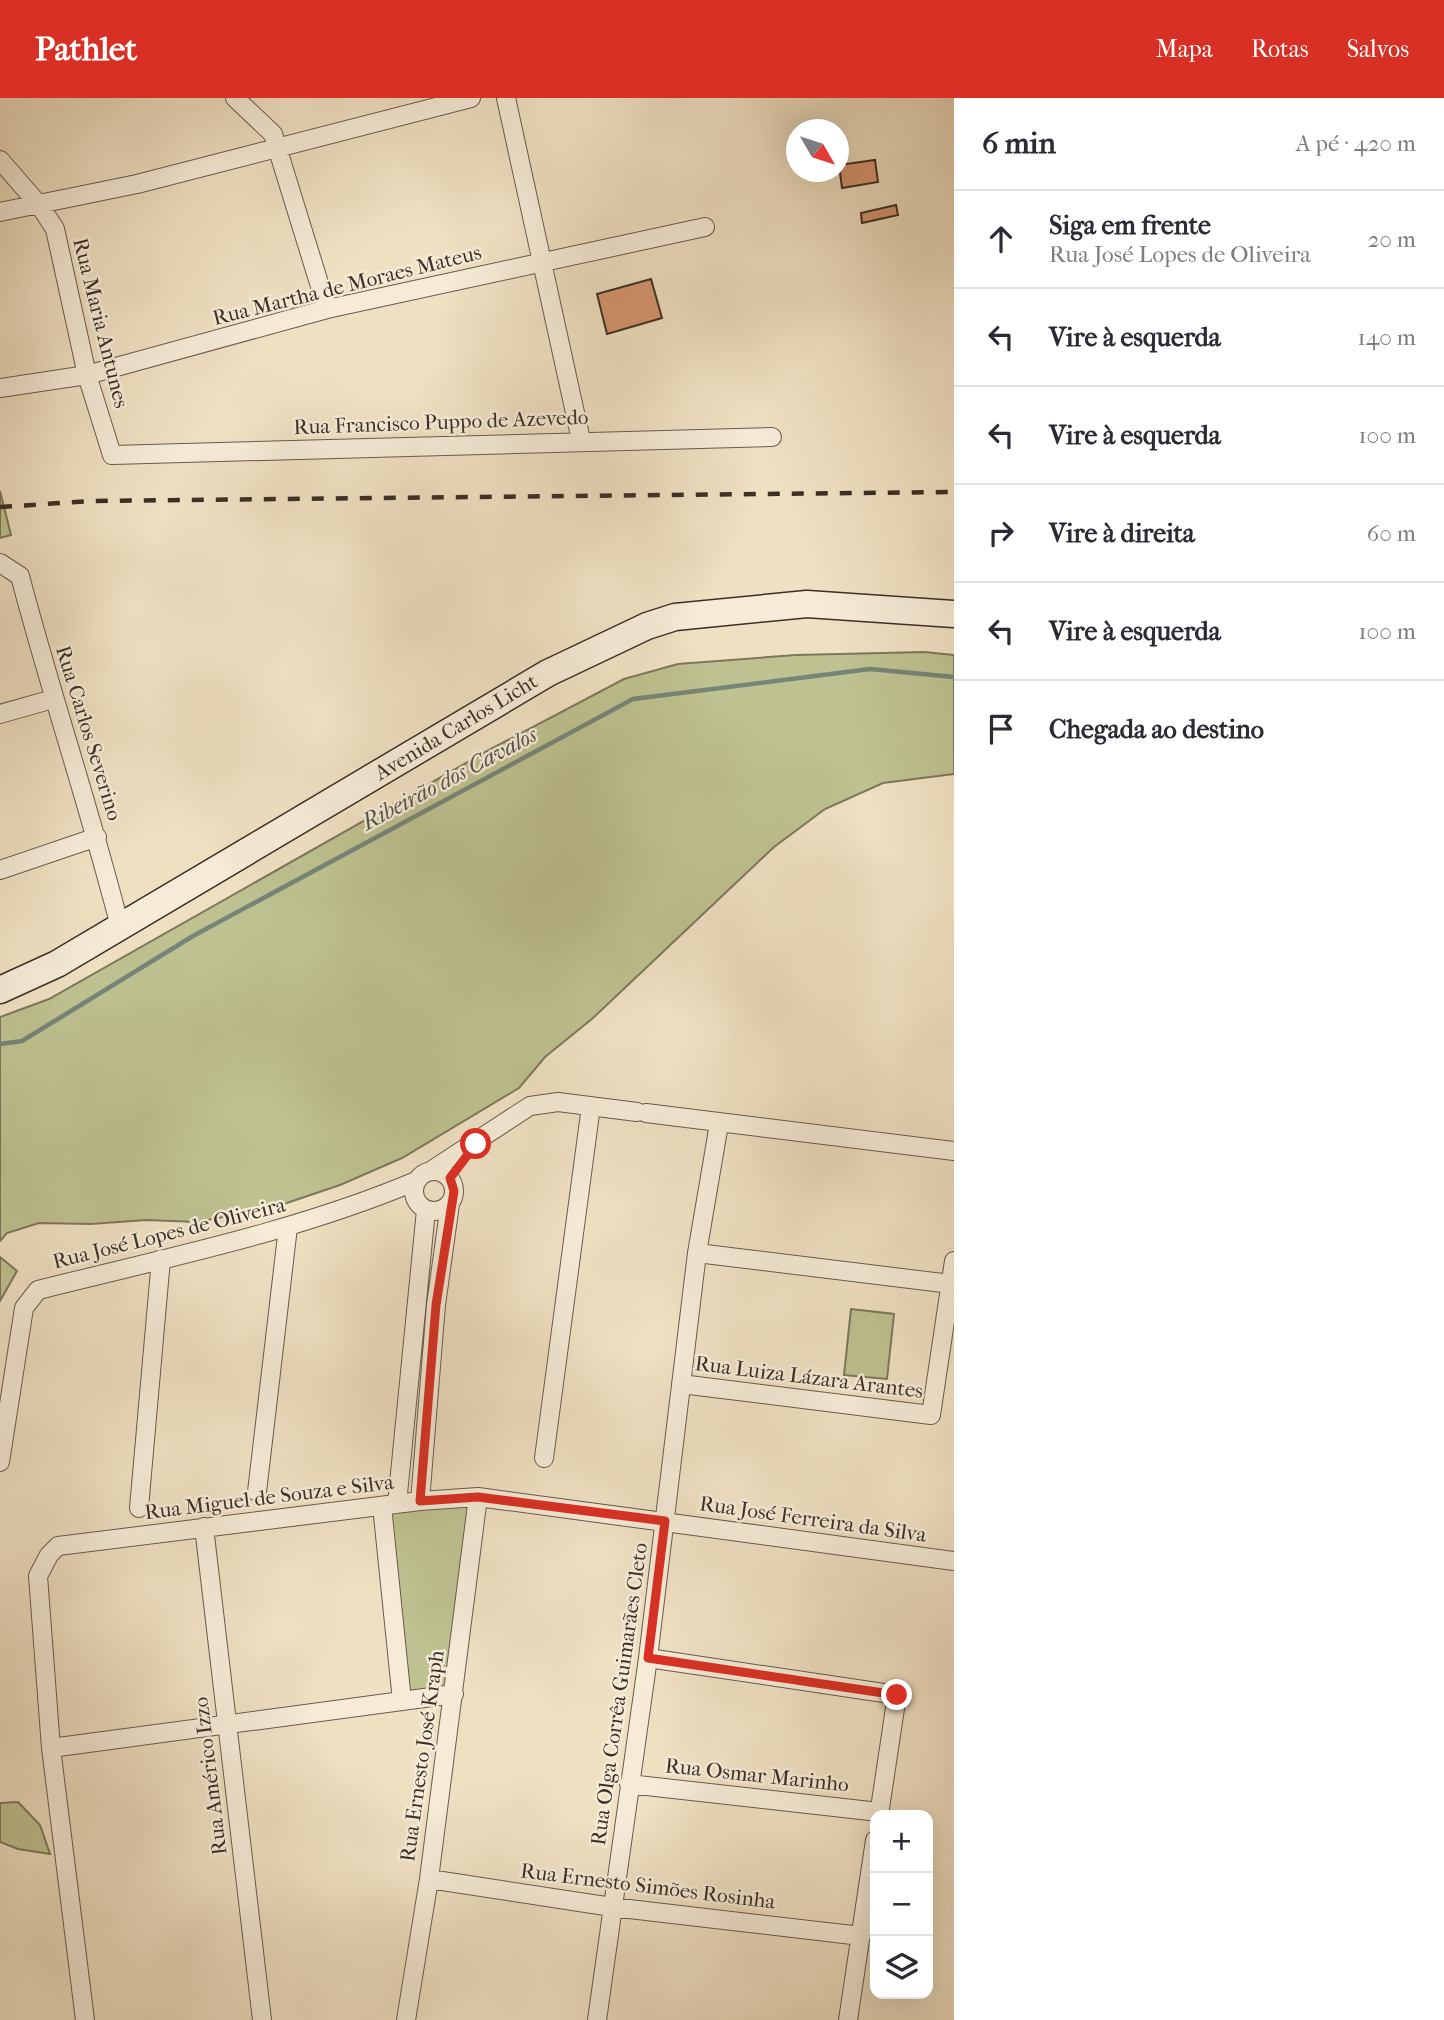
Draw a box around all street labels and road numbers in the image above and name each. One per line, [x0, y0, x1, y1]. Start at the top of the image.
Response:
street label: Rua Maria Antunes [68, 235, 134, 411]
street label: Rua Martha de Moraes Mateus [210, 240, 484, 330]
street label: Rua Francisco Puppo de Azevedo [293, 405, 589, 439]
street label: Rua Carlos Severino [51, 643, 127, 823]
street label: Avenida Carlos Licht [369, 669, 542, 786]
street label: Rua José Lopes de Oliveira [50, 1192, 288, 1274]
street label: Rua Luiza Lázara Arantes [694, 1351, 925, 1403]
street label: Rua Miguel de Souza e Silva [143, 1470, 395, 1524]
street label: Rua José Ferreira da Silva [698, 1491, 928, 1547]
street label: Rua Olga Corrêa Guimarães Cleto [586, 1541, 652, 1847]
street label: Rua Ernesto José Kraph [395, 1649, 449, 1863]
street label: Rua Américo Izzo [188, 1696, 232, 1856]
street label: Rua Osmar Marinho [664, 1753, 850, 1797]
street label: Rua Ernesto Simões Rosinha [519, 1858, 777, 1914]

